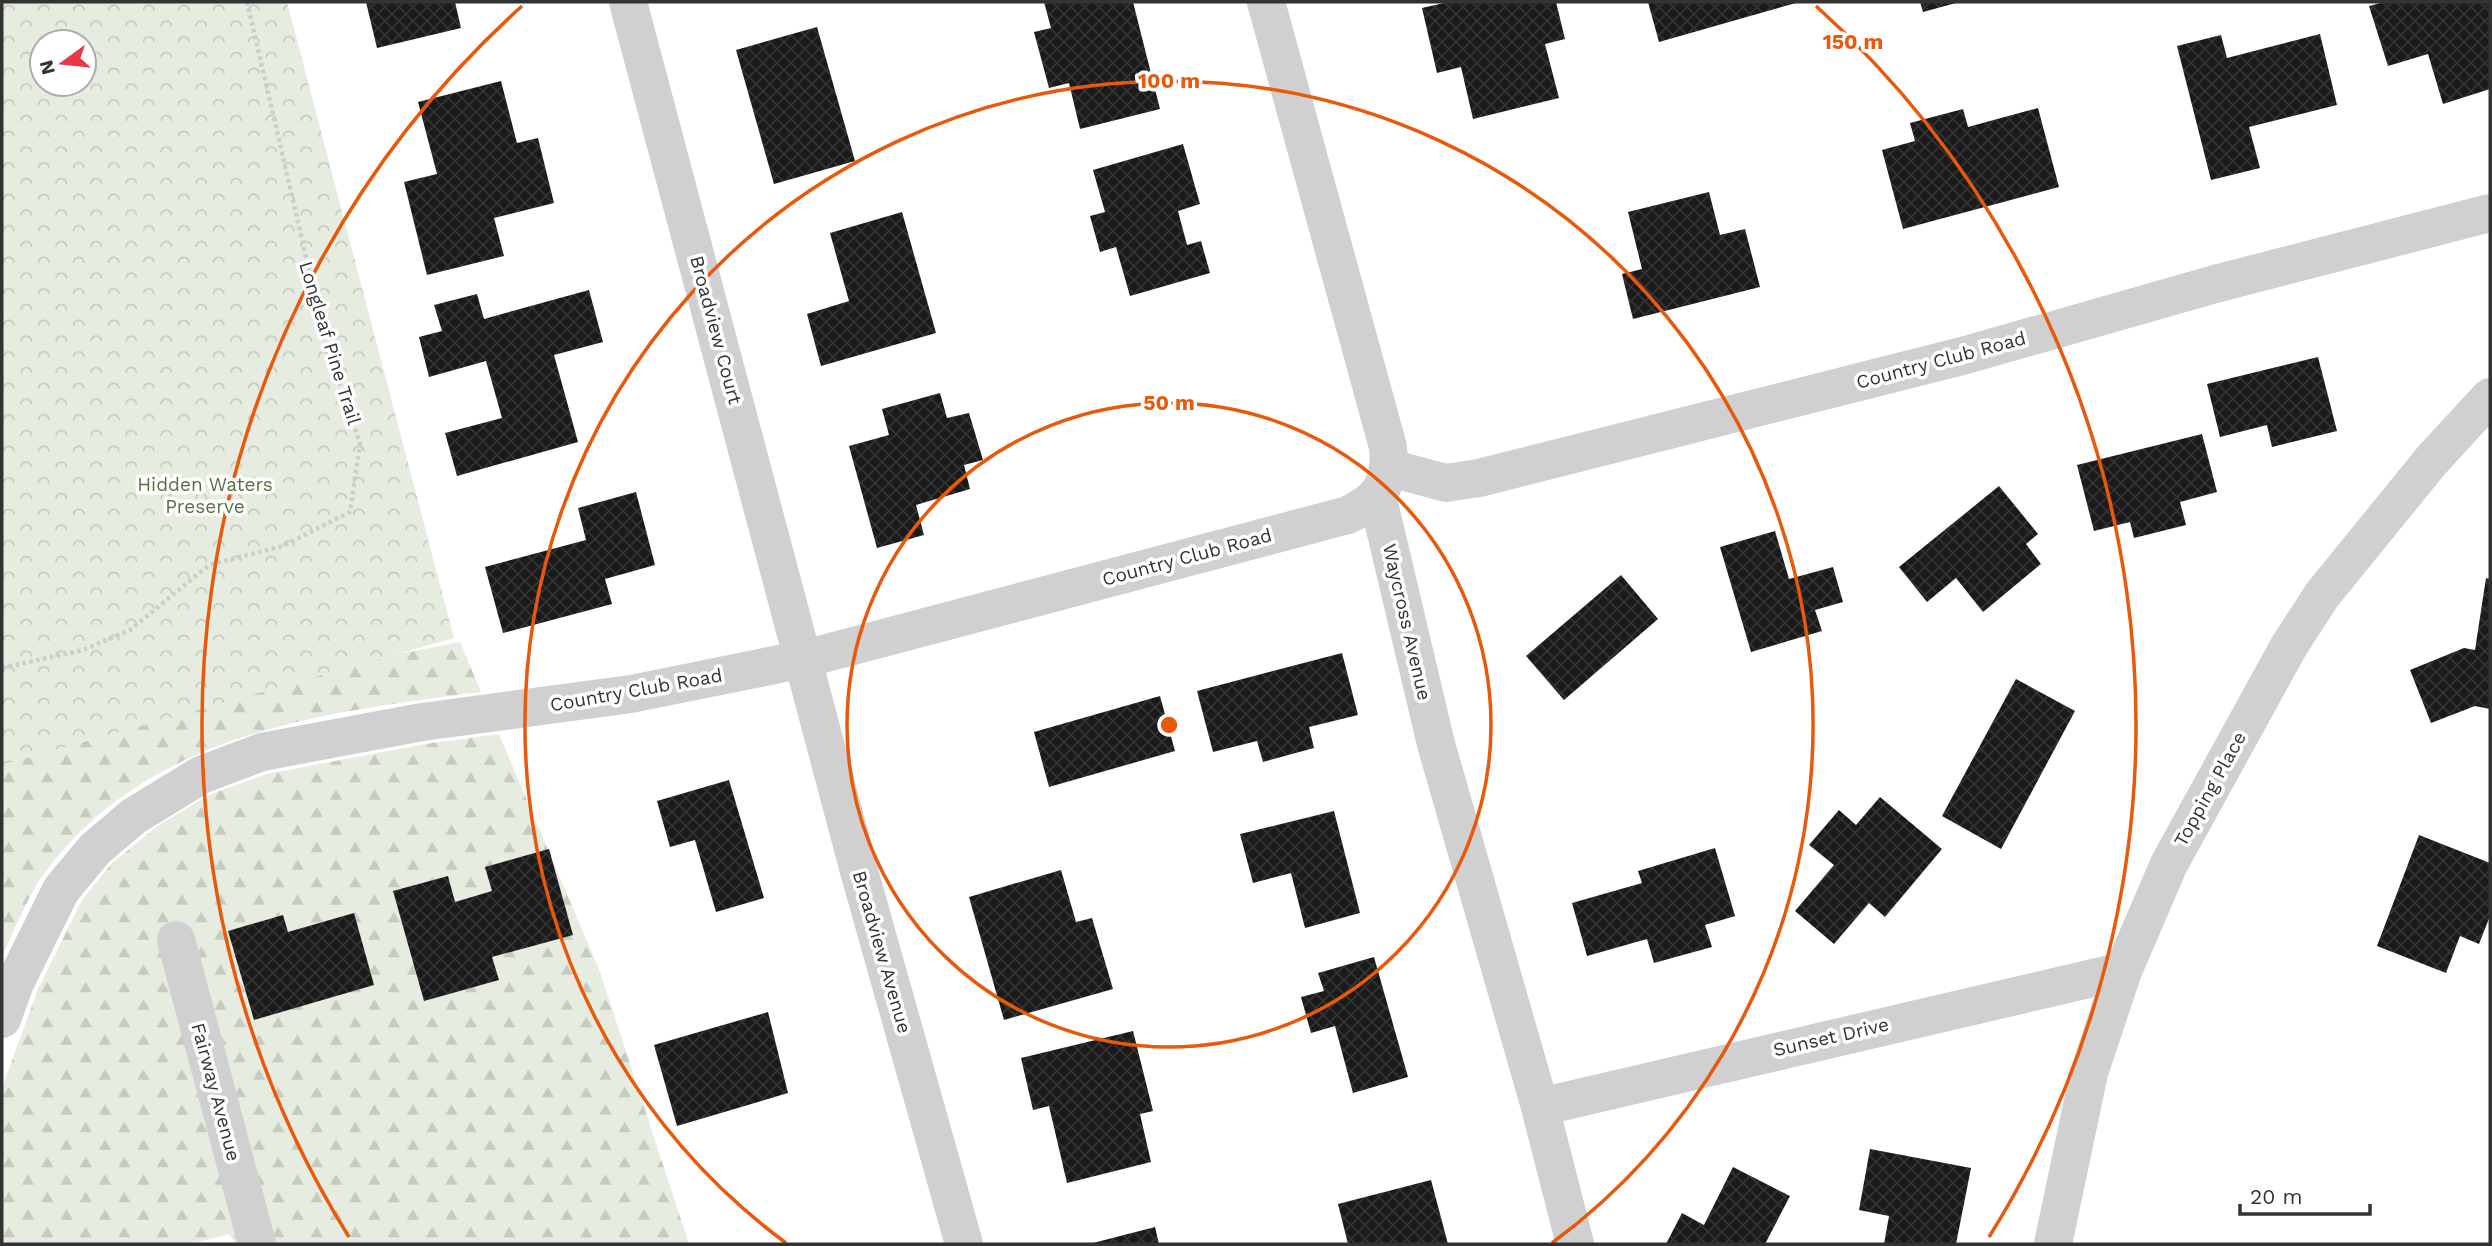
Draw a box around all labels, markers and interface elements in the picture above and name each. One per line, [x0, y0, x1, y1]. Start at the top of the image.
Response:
north arrow [28, 28, 98, 98]
text: 150 m [1823, 29, 1883, 54]
text: N [34, 57, 60, 77]
text: 100 m [1138, 68, 1200, 93]
street label: Broadview Court [685, 253, 747, 407]
street label: Longleaf Pine Trail [294, 259, 366, 428]
street label: Country Club Road [1854, 326, 2028, 394]
text: 50 m [1143, 390, 1195, 415]
park label: Hidden Waters Preserve [137, 473, 273, 518]
street label: Country Club Road [1100, 523, 1274, 591]
street label: Waycross Avenue [1378, 541, 1436, 703]
street label: Country Club Road [548, 664, 724, 716]
centre of rings [1157, 713, 1181, 737]
street label: Topping Place [2169, 728, 2251, 850]
street label: Broadview Avenue [848, 868, 916, 1036]
street label: Sunset Drive [1771, 1013, 1891, 1061]
street label: Fairway Avenue [186, 1020, 246, 1164]
scale bar [2240, 1172, 2370, 1216]
text: 20 m [2250, 1184, 2302, 1209]

